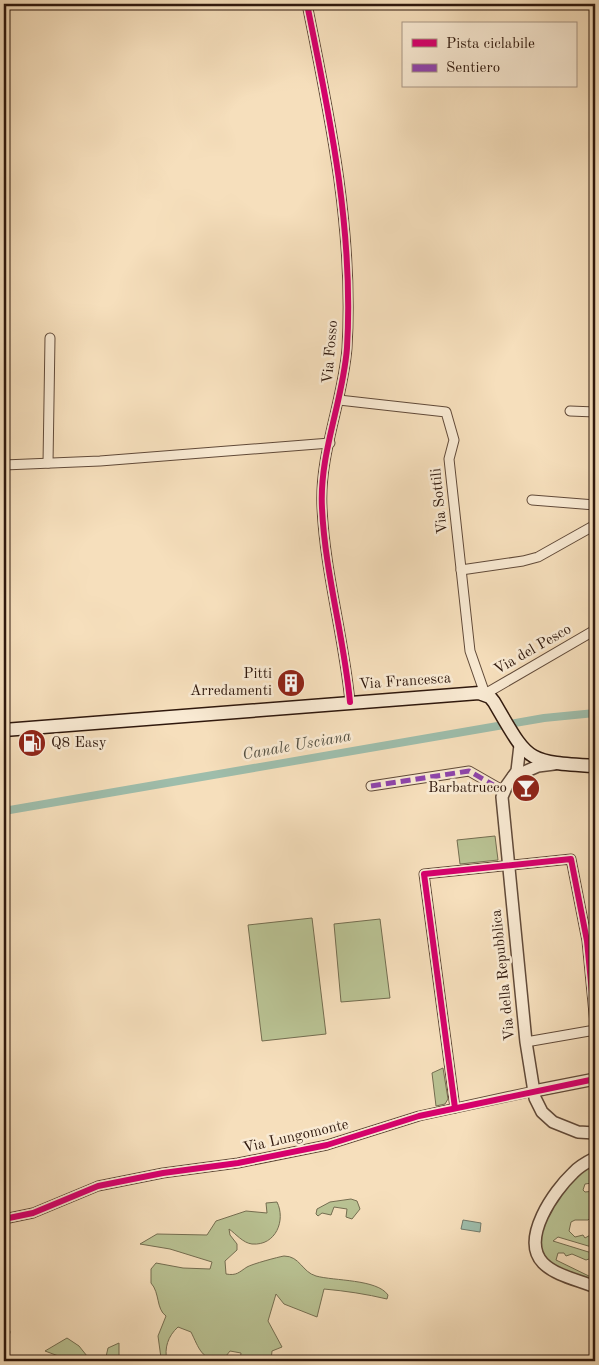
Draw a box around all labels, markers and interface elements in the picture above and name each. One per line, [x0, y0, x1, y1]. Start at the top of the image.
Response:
legend [402, 22, 576, 88]
text: Pista ciclabile [446, 37, 535, 52]
text: Sentiero [446, 61, 500, 76]
street label: Via Fosso [321, 320, 341, 384]
street label: Via Sottili [429, 467, 451, 535]
street label: Via del Pesco [492, 622, 574, 678]
place label: Pitti Arredamenti [190, 667, 272, 699]
building icon: Pitti Arredamenti [276, 668, 306, 698]
street label: Via Francesca [358, 671, 452, 693]
fuel station icon: Q8 Easy [17, 728, 47, 758]
water label: Canale Usciana [241, 728, 353, 763]
place label: Q8 Easy [51, 736, 107, 751]
bar icon: Barbatrucco [511, 773, 541, 803]
place label: Barbatrucco [428, 781, 507, 796]
street label: Via della Repubblica [490, 908, 518, 1041]
street label: Via Lungomonte [242, 1118, 350, 1156]

